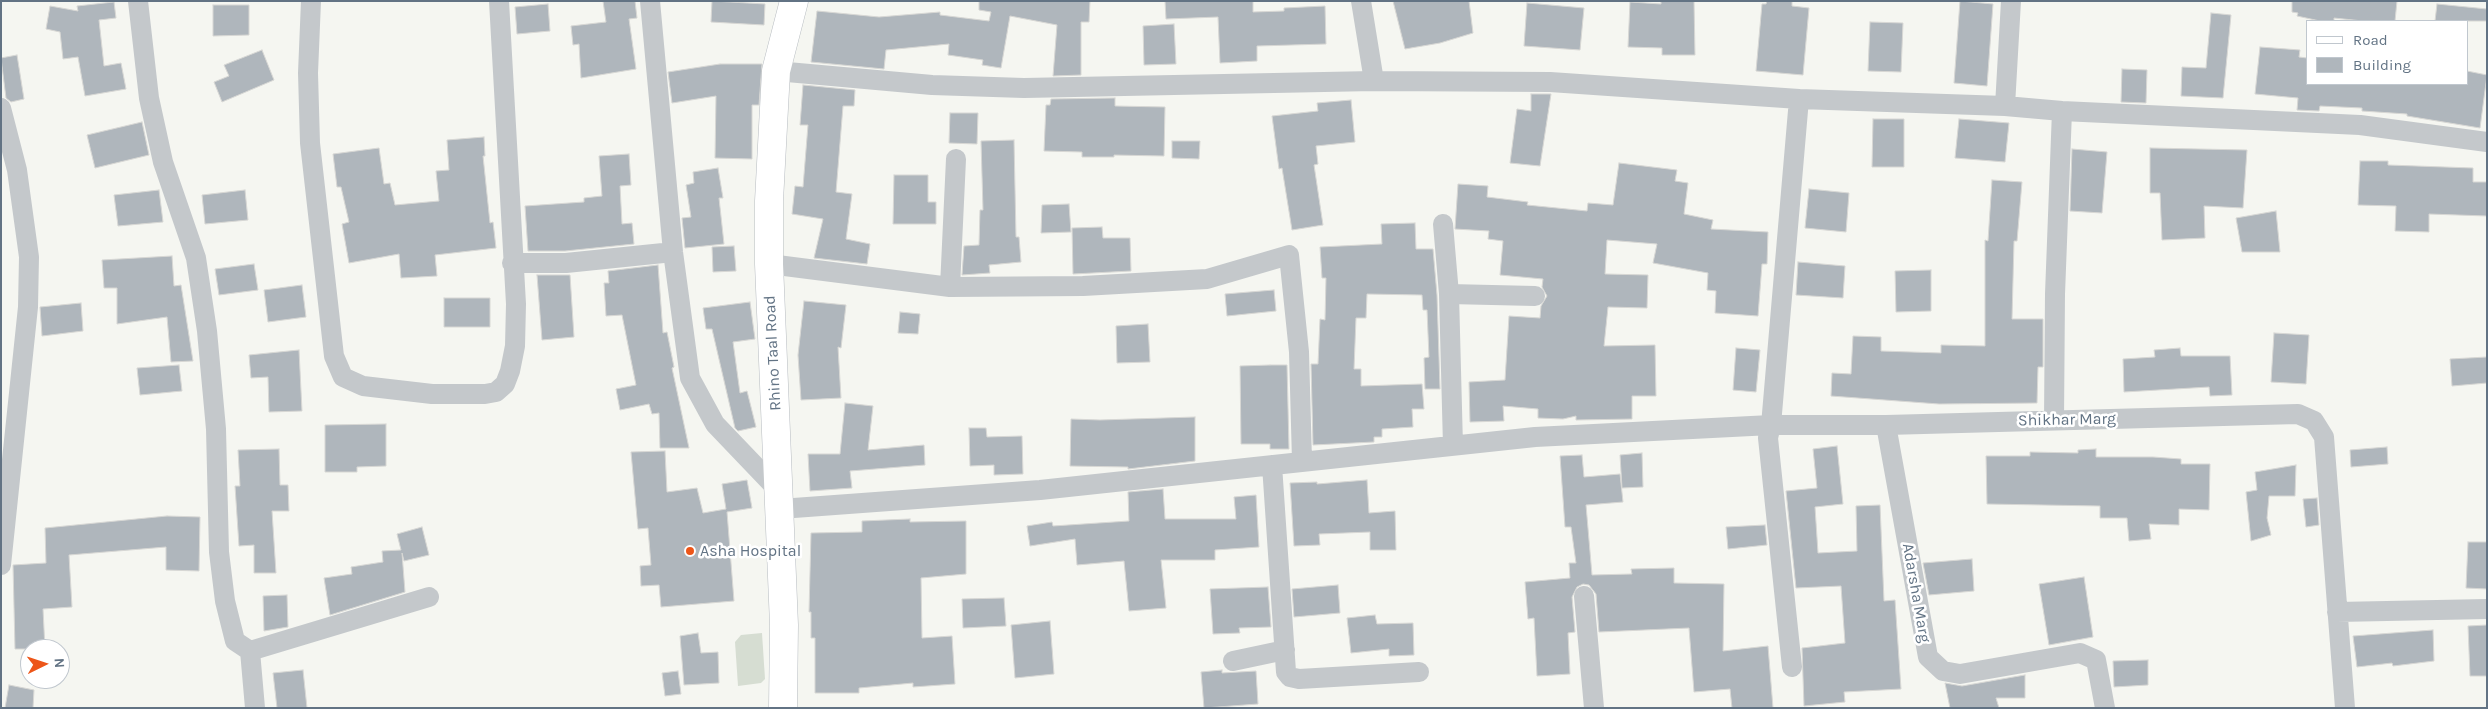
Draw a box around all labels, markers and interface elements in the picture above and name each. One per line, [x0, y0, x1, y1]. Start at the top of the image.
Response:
legend [2306, 20, 2468, 85]
text: Road [2353, 31, 2388, 49]
text: Building [2353, 56, 2411, 74]
street label: Rhino Taal Road [760, 295, 786, 411]
street label: Shikhar Marg [2018, 410, 2116, 430]
place label: Asha Hospital [700, 541, 801, 561]
street label: Adarsha Marg [1898, 542, 1934, 644]
marker: Asha Hospital [684, 545, 696, 557]
north arrow [20, 639, 70, 689]
text: N [51, 657, 68, 669]

